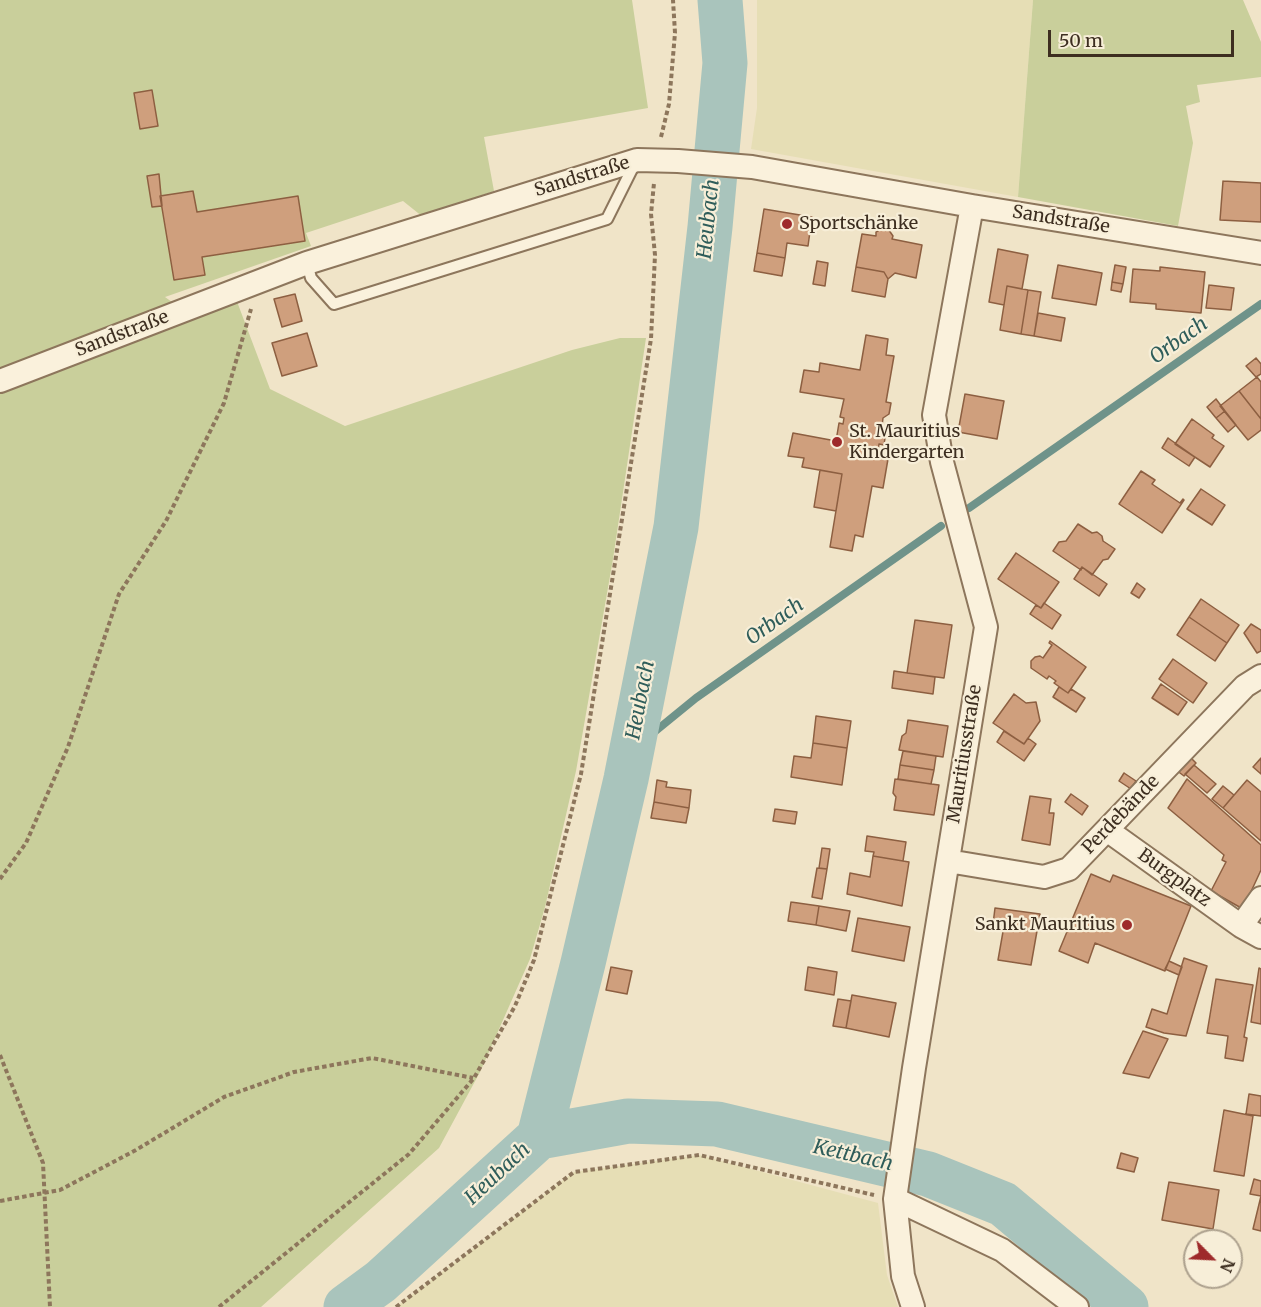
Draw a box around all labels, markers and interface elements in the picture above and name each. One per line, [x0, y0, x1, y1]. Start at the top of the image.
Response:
scale bar [1051, 18, 1237, 56]
text: 50 m [1059, 29, 1103, 52]
street label: Sandstraße [532, 152, 632, 202]
water label: Heubach [693, 178, 725, 260]
street label: Sandstraße [1011, 202, 1111, 238]
place label: Sportschänke [799, 213, 918, 235]
marker: Sportschänke [780, 217, 794, 231]
street label: Sandstraße [72, 306, 172, 362]
water label: Orbach [1145, 312, 1213, 370]
place label: St. Mauritius Kindergarten [849, 421, 964, 464]
marker: St. Mauritius Kindergarten [830, 435, 844, 449]
water label: Orbach [741, 593, 809, 651]
water label: Heubach [622, 658, 660, 742]
street label: Mauritiusstraße [943, 683, 987, 825]
street label: Perdebände [1078, 771, 1164, 859]
street label: Burgplatz [1133, 844, 1215, 912]
place label: Sankt Mauritius [975, 914, 1115, 936]
marker: Sankt Mauritius [1120, 918, 1134, 932]
water label: Kettbach [811, 1135, 895, 1177]
water label: Heubach [461, 1138, 535, 1210]
north arrow [1183, 1229, 1243, 1289]
text: N [1216, 1256, 1239, 1275]

